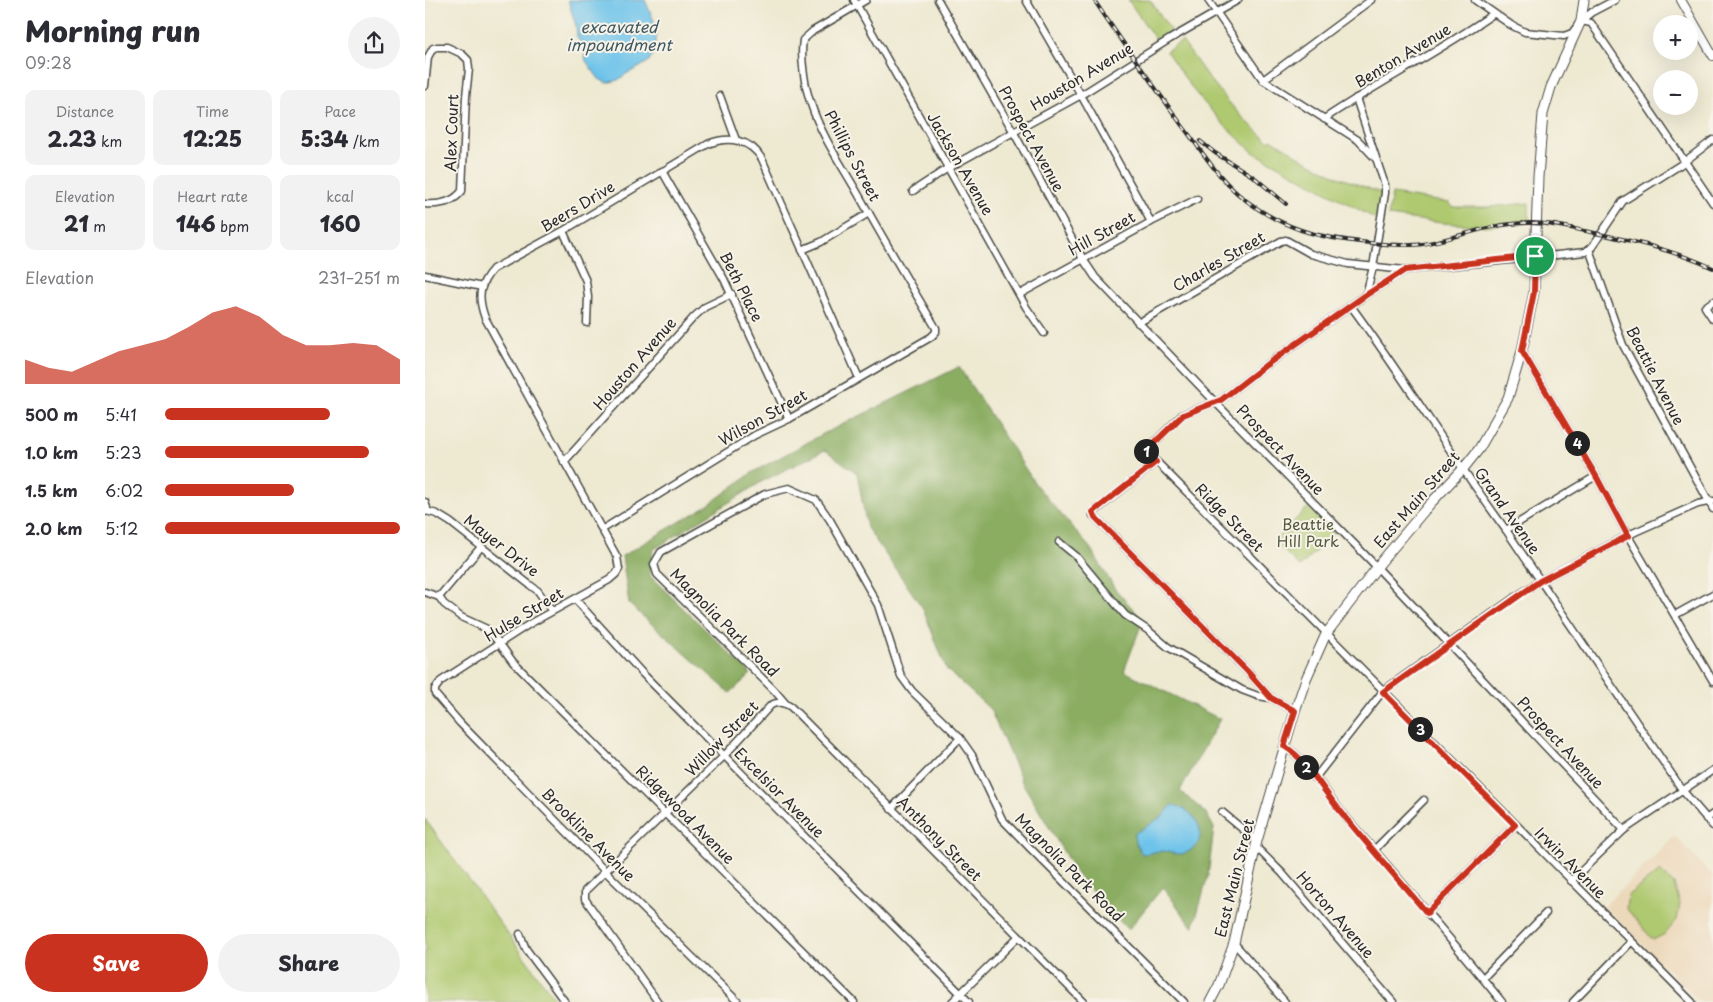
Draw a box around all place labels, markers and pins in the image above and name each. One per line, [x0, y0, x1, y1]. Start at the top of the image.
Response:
pin [1514, 235, 1556, 277]
pin: 4 [1565, 430, 1589, 456]
pin: 1 [1133, 438, 1159, 464]
pin: 3 [1407, 716, 1433, 742]
pin: 2 [1293, 754, 1319, 780]

